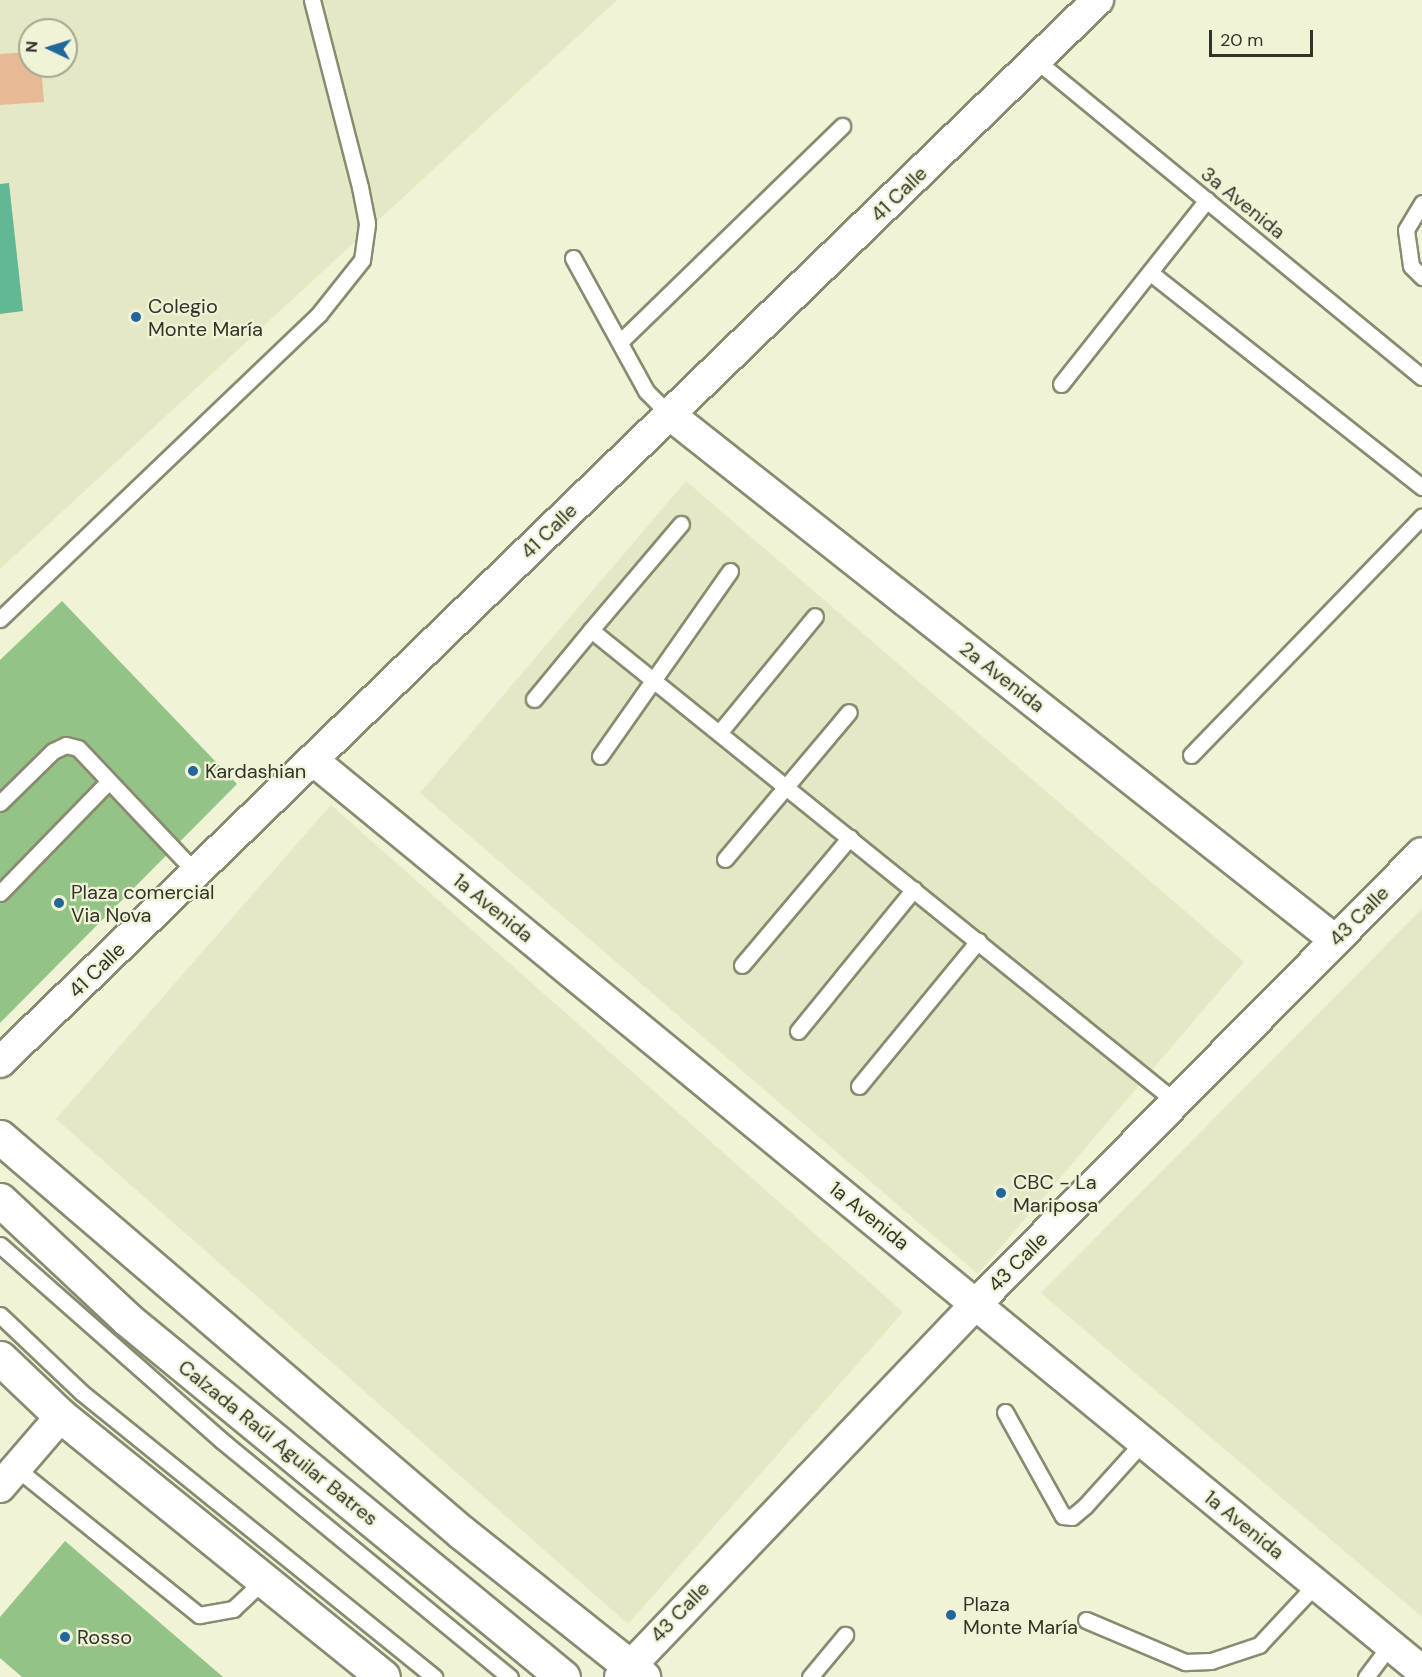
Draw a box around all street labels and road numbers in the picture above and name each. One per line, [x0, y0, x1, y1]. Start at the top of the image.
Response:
street label: 41 Calle [866, 161, 932, 227]
street label: 3a Avenida [1196, 162, 1290, 244]
street label: 41 Calle [516, 498, 582, 564]
street label: 2a Avenida [955, 636, 1049, 718]
street label: 1a Avenida [448, 869, 538, 947]
street label: 43 Calle [1324, 881, 1394, 951]
street label: 41 Calle [64, 937, 130, 1003]
street label: 1a Avenida [824, 1177, 914, 1255]
street label: 43 Calle [983, 1227, 1053, 1297]
street label: Calzada Raúl Aguilar Batres [173, 1355, 383, 1531]
street label: 1a Avenida [1199, 1486, 1289, 1564]
street label: 43 Calle [645, 1577, 715, 1647]

